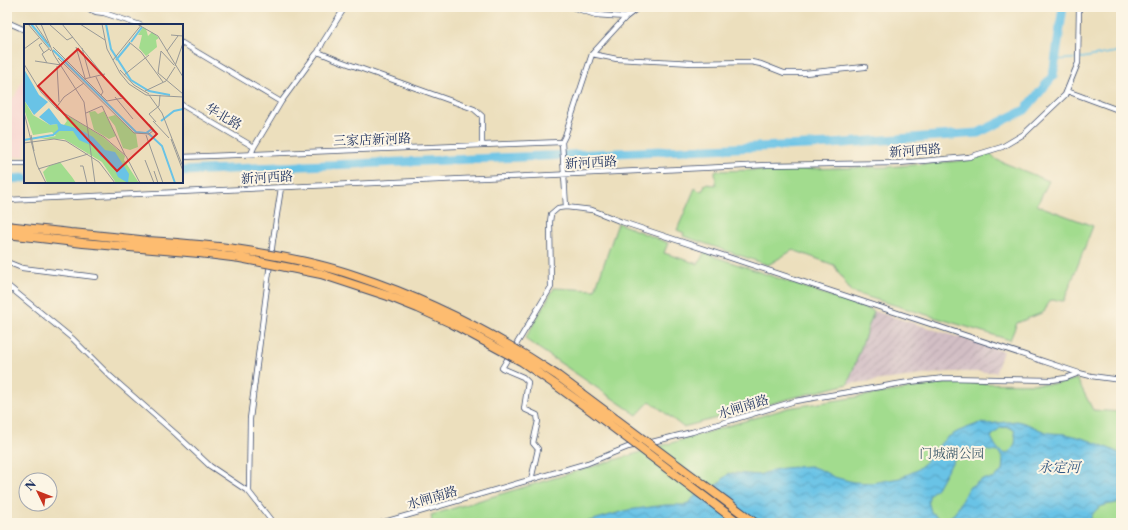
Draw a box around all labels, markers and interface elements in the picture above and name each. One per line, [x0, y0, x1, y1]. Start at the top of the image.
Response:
inset map [24, 24, 183, 183]
street label: 华北路 [203, 99, 245, 133]
street label: 三家店新河路 [333, 130, 411, 148]
street label: 新河西路 [888, 140, 942, 160]
street label: 新河西路 [565, 153, 617, 171]
street label: 新河西路 [241, 168, 293, 186]
street label: 水闸南路 [716, 391, 770, 421]
park label: 门城湖公园 [919, 445, 985, 461]
water label: 永定河 [1038, 458, 1083, 476]
north arrow [18, 472, 58, 512]
text: N [22, 477, 39, 493]
street label: 水闸南路 [405, 482, 459, 512]

